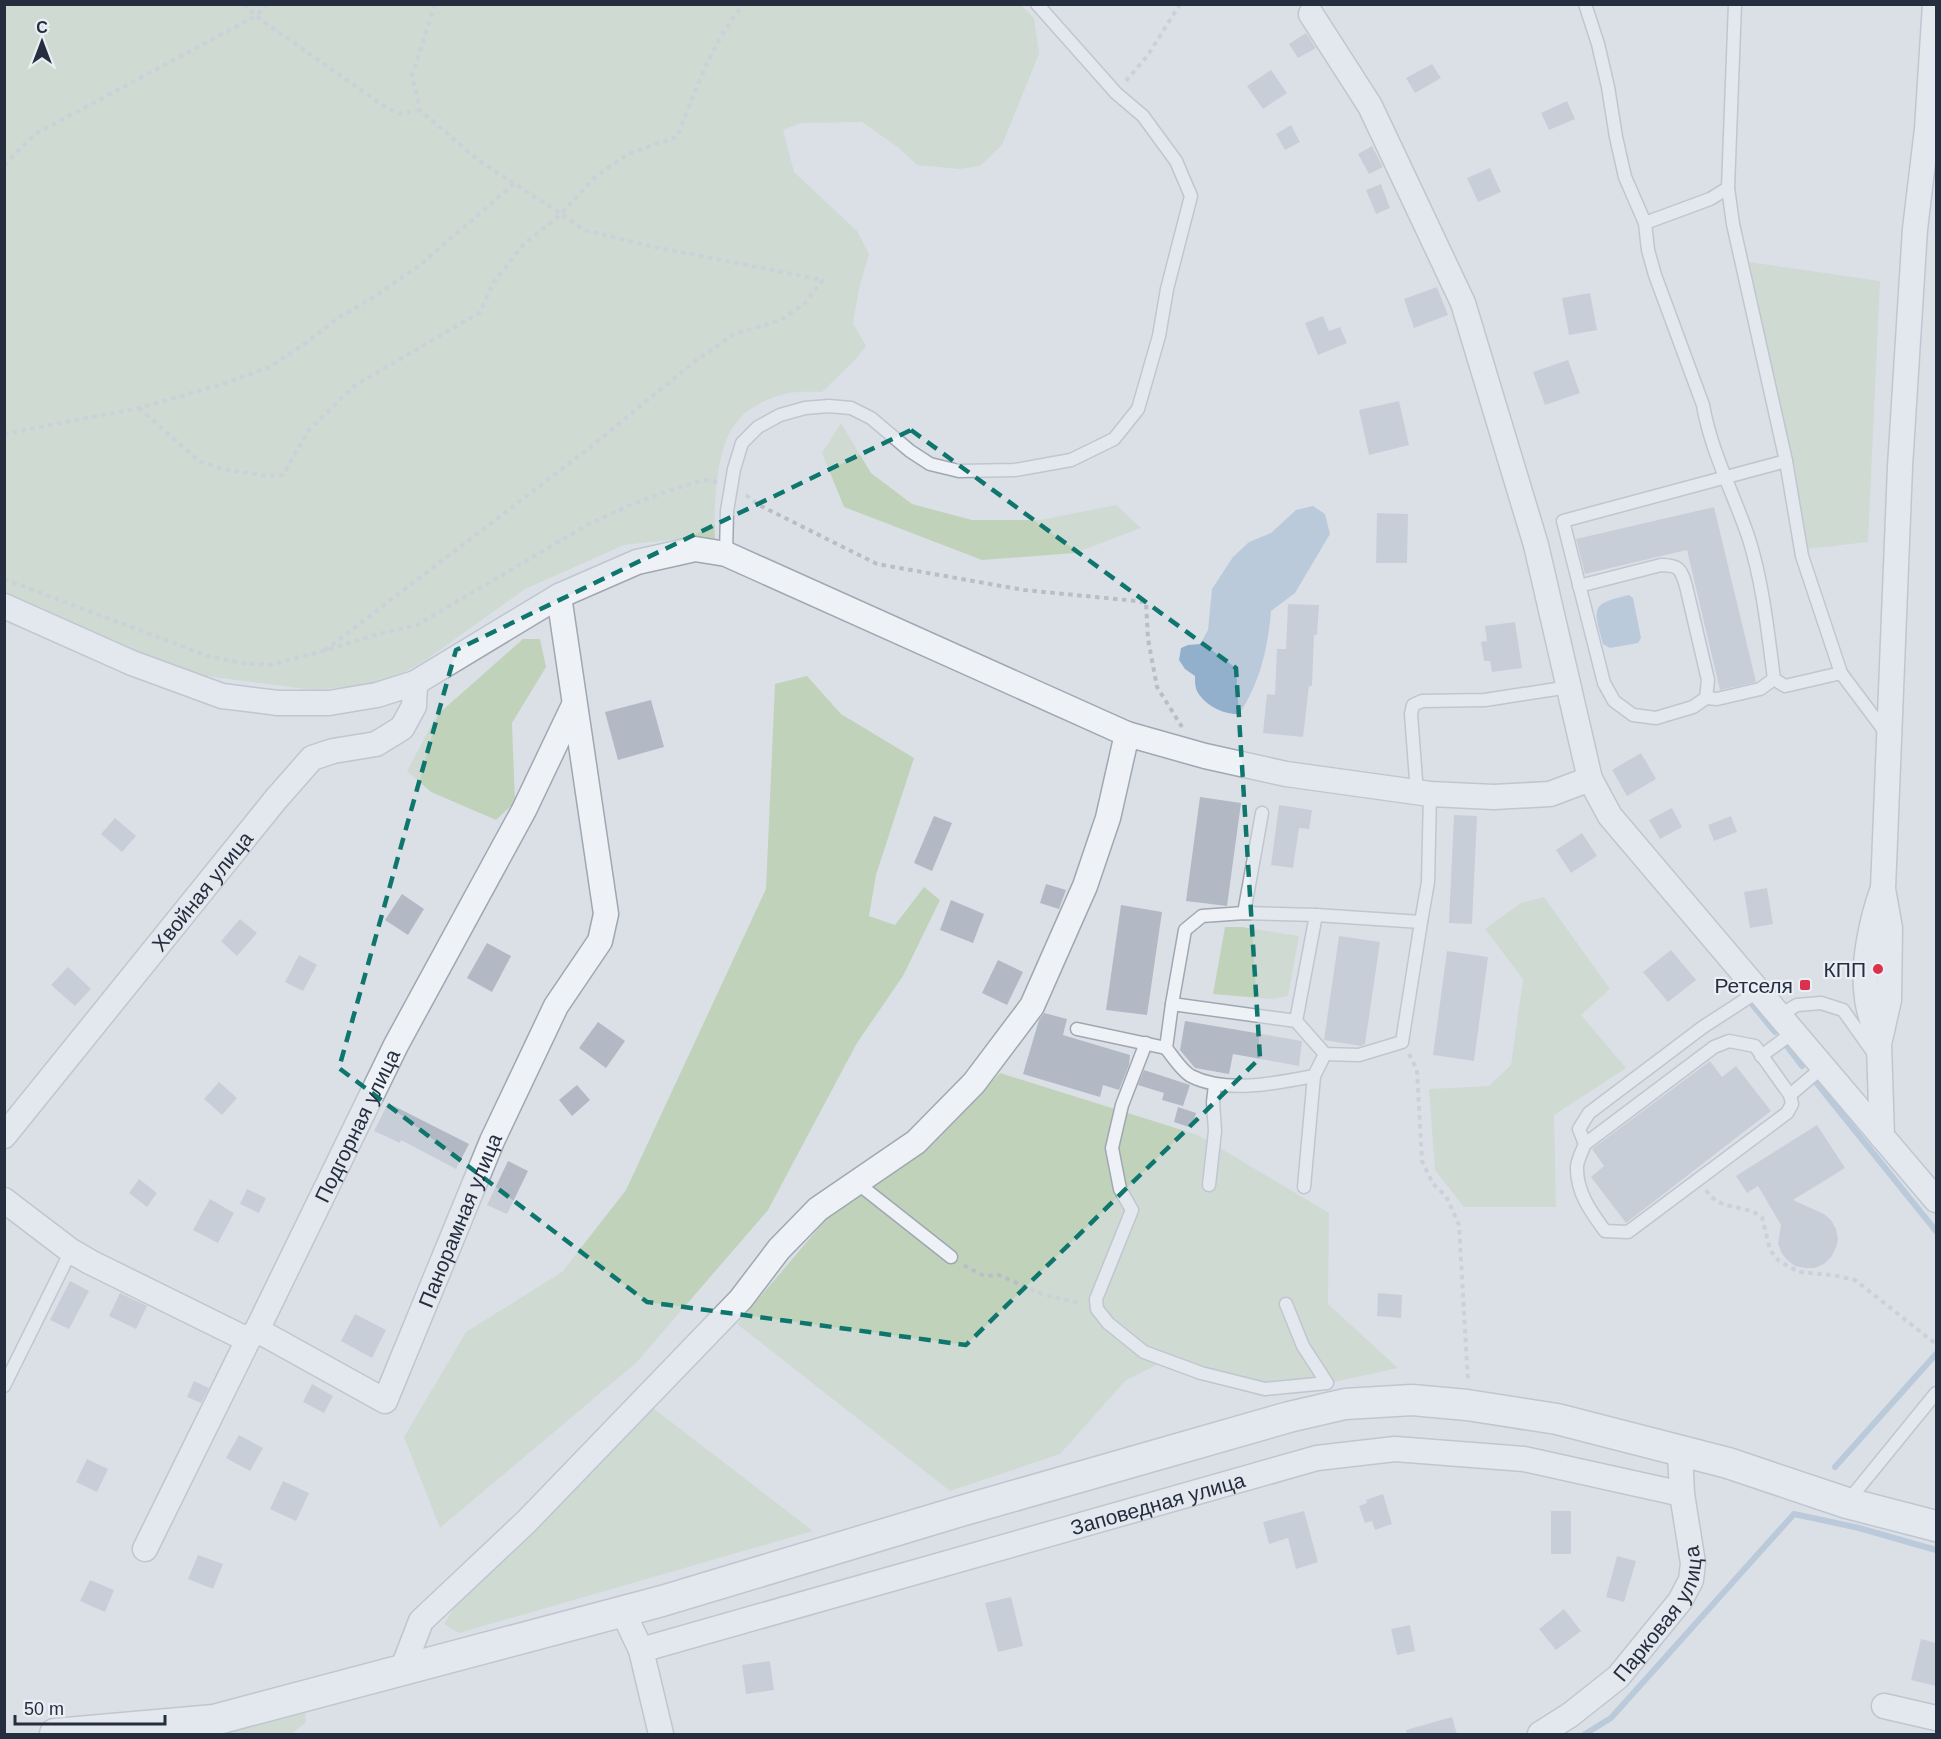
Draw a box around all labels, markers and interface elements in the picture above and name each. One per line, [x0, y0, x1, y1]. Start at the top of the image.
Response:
north arrow [12, 12, 72, 72]
text: С [36, 19, 48, 36]
street label: Хвойная улица [147, 826, 257, 955]
place label: КПП [1824, 958, 1866, 981]
marker: КПП [1871, 962, 1885, 976]
place label: Ретселя [1714, 974, 1793, 997]
marker: Ретселя [1798, 978, 1812, 992]
street label: Подгорная улица [310, 1045, 404, 1206]
street label: Панорамная улица [413, 1129, 506, 1311]
street label: Заповедная улица [1068, 1468, 1248, 1539]
street label: Парковая улица [1608, 1544, 1705, 1685]
scale bar [15, 1688, 165, 1726]
text: 50 m [24, 1699, 64, 1719]

